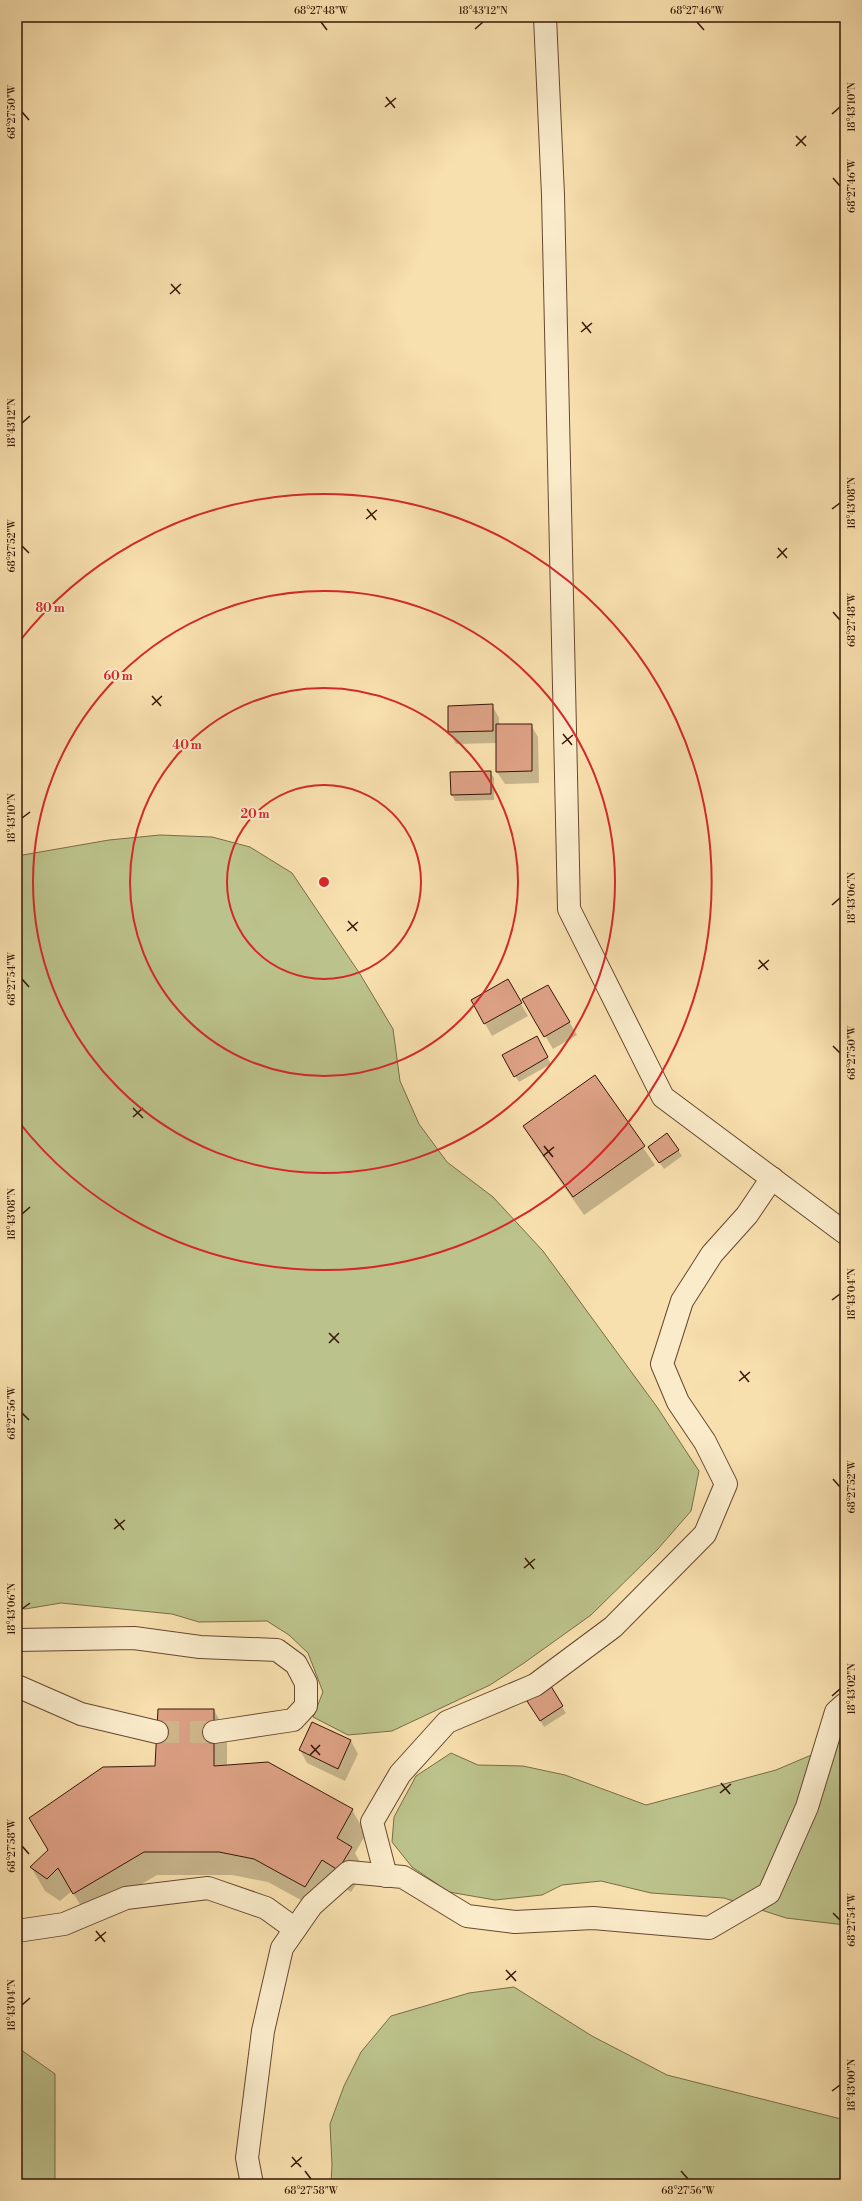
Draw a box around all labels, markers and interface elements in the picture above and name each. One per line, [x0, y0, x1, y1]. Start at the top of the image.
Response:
text: 68°27'48"W [294, 5, 349, 17]
text: 18°43'12"N [458, 5, 508, 17]
text: 68°27'46"W [670, 5, 725, 17]
text: 18°43'10"N [846, 82, 858, 132]
text: 68°27'50"W [6, 84, 18, 139]
text: 68°27'46"W [846, 158, 858, 213]
text: 18°43'12"N [6, 398, 18, 448]
text: 18°43'08"N [846, 477, 858, 529]
text: 68°27'52"W [6, 519, 18, 573]
text: 68°27'48"W [846, 592, 858, 647]
text: 80 m [35, 601, 65, 616]
text: 60 m [103, 669, 133, 684]
text: 40 m [172, 738, 202, 753]
text: 18°43'10"N [6, 793, 18, 843]
text: 20 m [240, 807, 270, 822]
text: 18°43'06"N [846, 872, 858, 924]
centre of rings [317, 875, 331, 889]
text: 68°27'54"W [6, 951, 18, 1006]
text: 68°27'50"W [846, 1025, 858, 1080]
text: 18°43'08"N [6, 1188, 18, 1240]
text: 18°43'04"N [846, 1268, 858, 1320]
text: 68°27'56"W [6, 1385, 18, 1440]
text: 68°27'52"W [846, 1460, 858, 1514]
text: 18°43'06"N [6, 1583, 18, 1635]
text: 18°43'02"N [846, 1663, 858, 1715]
text: 68°27'58"W [6, 1818, 18, 1873]
text: 68°27'54"W [846, 1892, 858, 1947]
text: 18°43'04"N [6, 1979, 18, 2031]
text: 18°43'00"N [846, 2058, 858, 2111]
text: 68°27'58"W [284, 2185, 339, 2197]
text: 68°27'56"W [661, 2185, 716, 2197]

